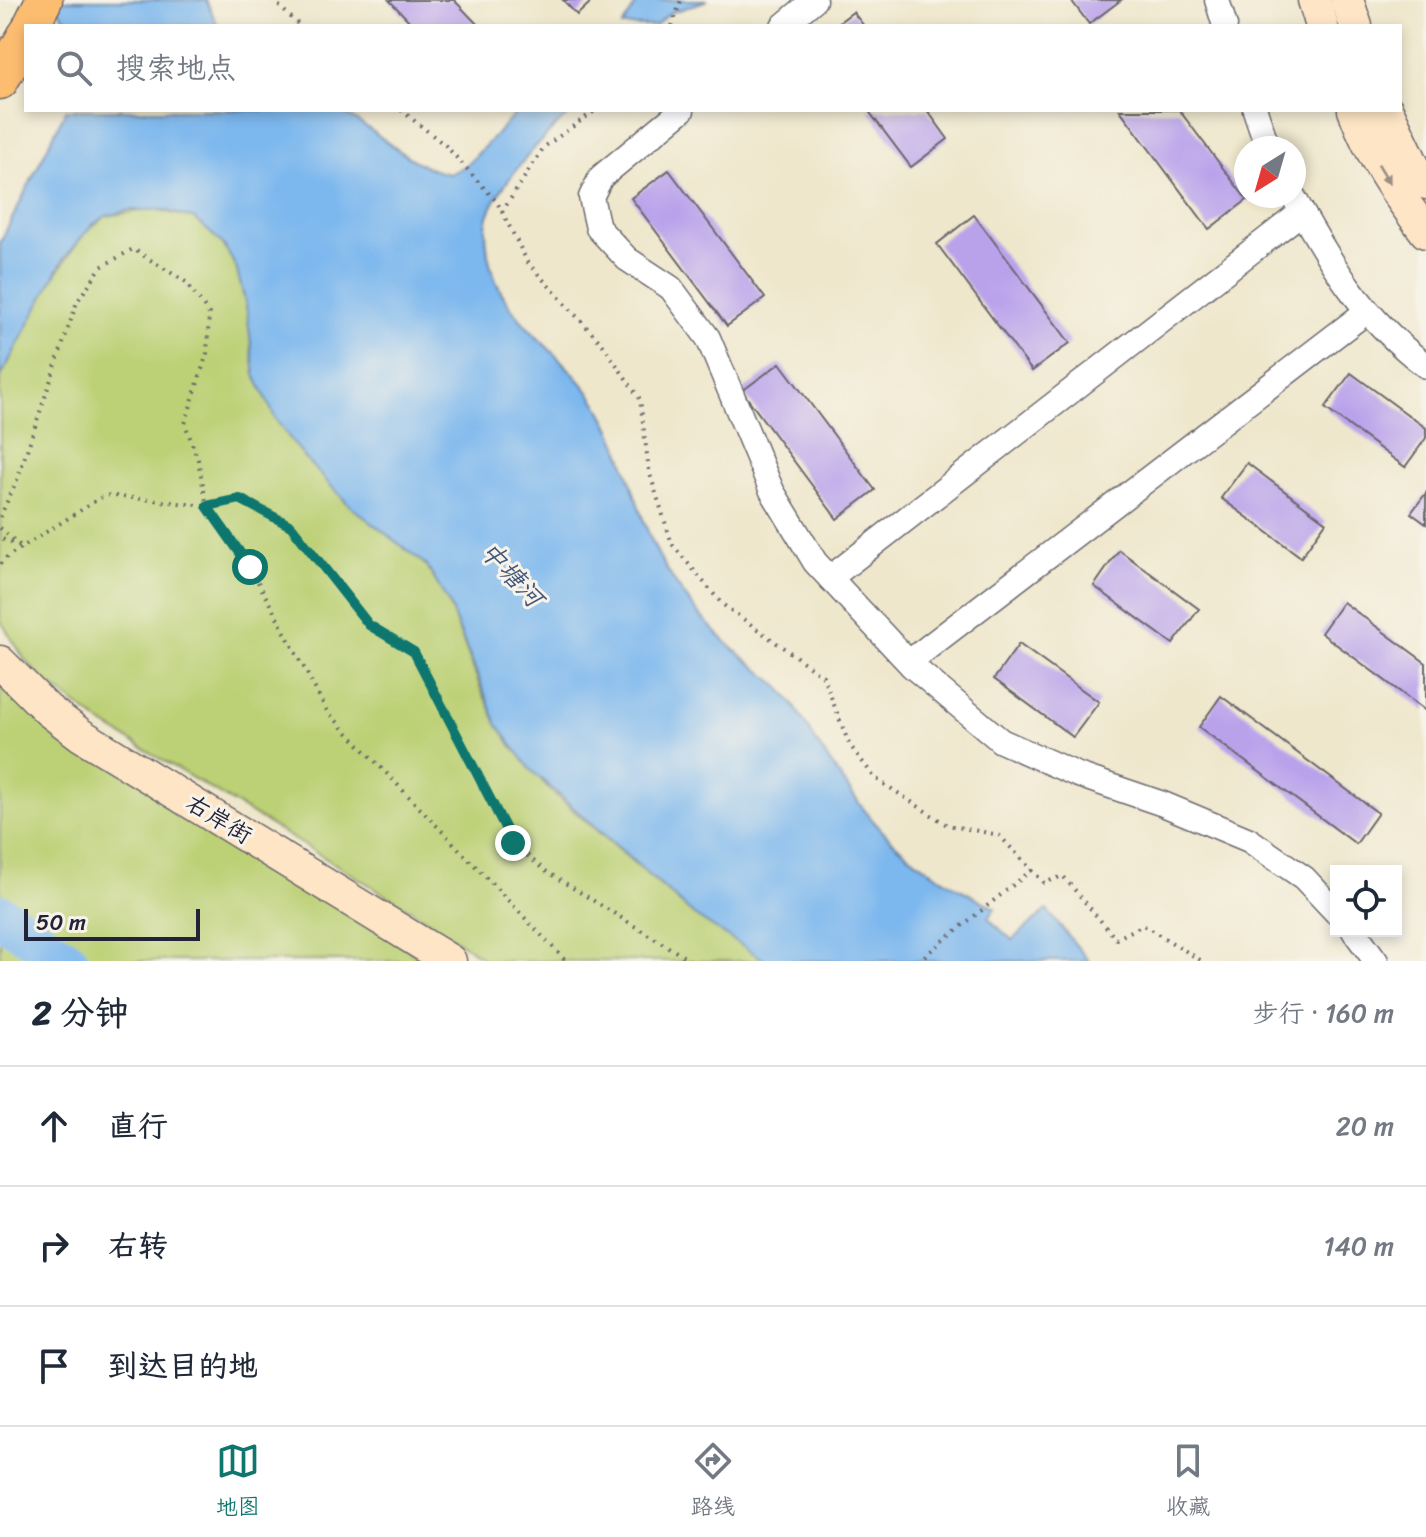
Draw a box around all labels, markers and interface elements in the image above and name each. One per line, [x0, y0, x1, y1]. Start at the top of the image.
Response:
search box [24, 24, 1402, 112]
text: 搜索地点 [116, 41, 236, 95]
icon: search [52, 46, 96, 90]
north arrow [1234, 136, 1306, 208]
one-way arrow [1377, 163, 1391, 185]
water label: 中塘河 [469, 530, 558, 621]
route start [232, 549, 268, 585]
street label: 右岸街 [177, 782, 261, 856]
route end [495, 825, 531, 861]
map controls [1330, 865, 1402, 937]
button: locate [1330, 865, 1402, 937]
text: 50 m [36, 903, 86, 942]
scale bar [24, 905, 200, 941]
text: 2 分钟 [32, 983, 128, 1043]
text: 步行 · 160 m [1252, 990, 1394, 1036]
text: 直行 [108, 1099, 168, 1153]
text: 20 m [1336, 1103, 1394, 1149]
icon: ahead [32, 1104, 76, 1148]
text: 右转 [108, 1219, 168, 1273]
text: 140 m [1323, 1223, 1394, 1269]
icon: right [32, 1224, 76, 1268]
text: 到达目的地 [108, 1339, 258, 1393]
icon: arrive [32, 1344, 76, 1388]
tab: 地图 [216, 1439, 260, 1526]
tab: 路线 [691, 1439, 735, 1526]
tab: 收藏 [1166, 1439, 1210, 1526]

